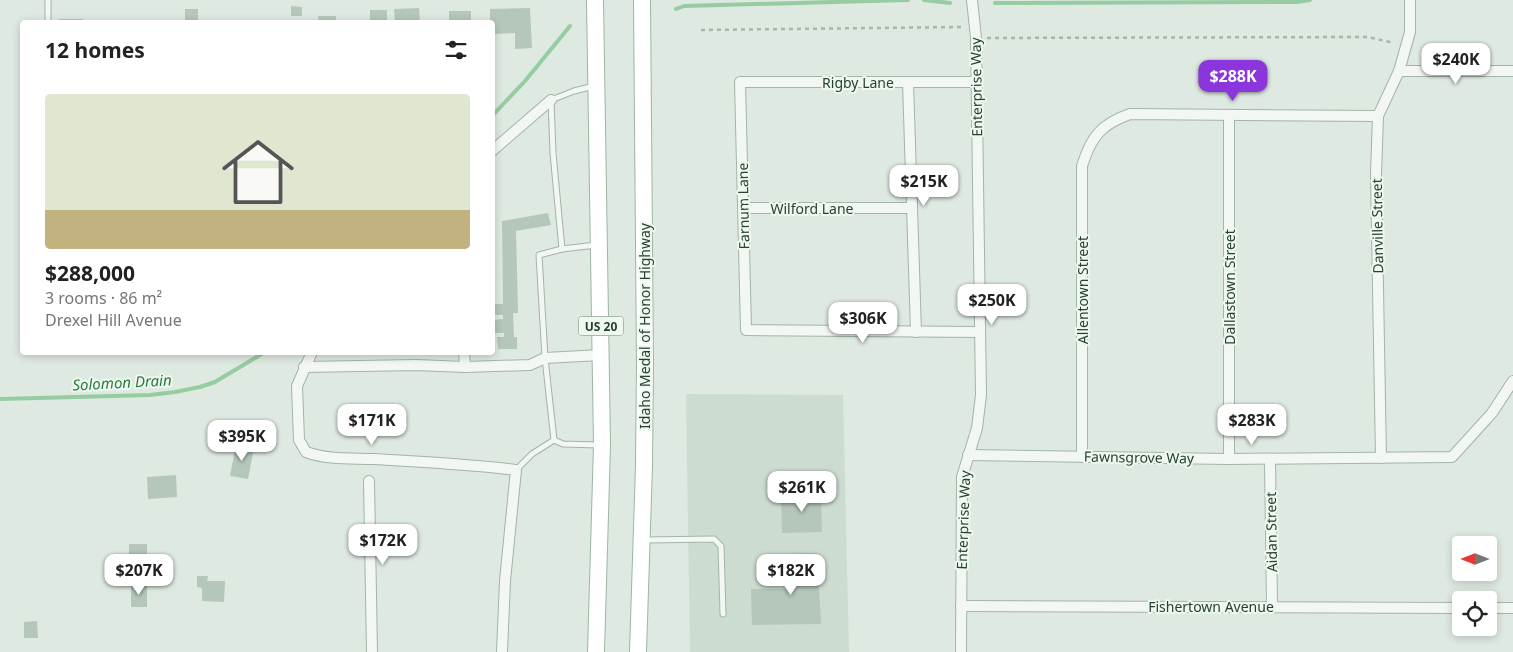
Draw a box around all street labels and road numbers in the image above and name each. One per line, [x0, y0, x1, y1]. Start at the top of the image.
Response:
street label: Enterprise Way [966, 36, 986, 137]
street label: Rigby Lane [822, 73, 894, 92]
street label: Farnum Lane [733, 162, 753, 250]
street label: Danville Street [1367, 178, 1387, 274]
street label: Wilford Lane [770, 199, 854, 218]
street label: Idaho Medal of Honor Highway [635, 222, 654, 429]
street label: Dallastown Street [1220, 229, 1239, 345]
street label: Allentown Street [1073, 236, 1092, 344]
road number: US 20 [578, 316, 624, 336]
street label: Fawnsgrove Way [1084, 447, 1195, 467]
street label: Enterprise Way [952, 469, 974, 570]
street label: Aidan Street [1261, 492, 1281, 572]
street label: Fishertown Avenue [1148, 597, 1274, 616]

